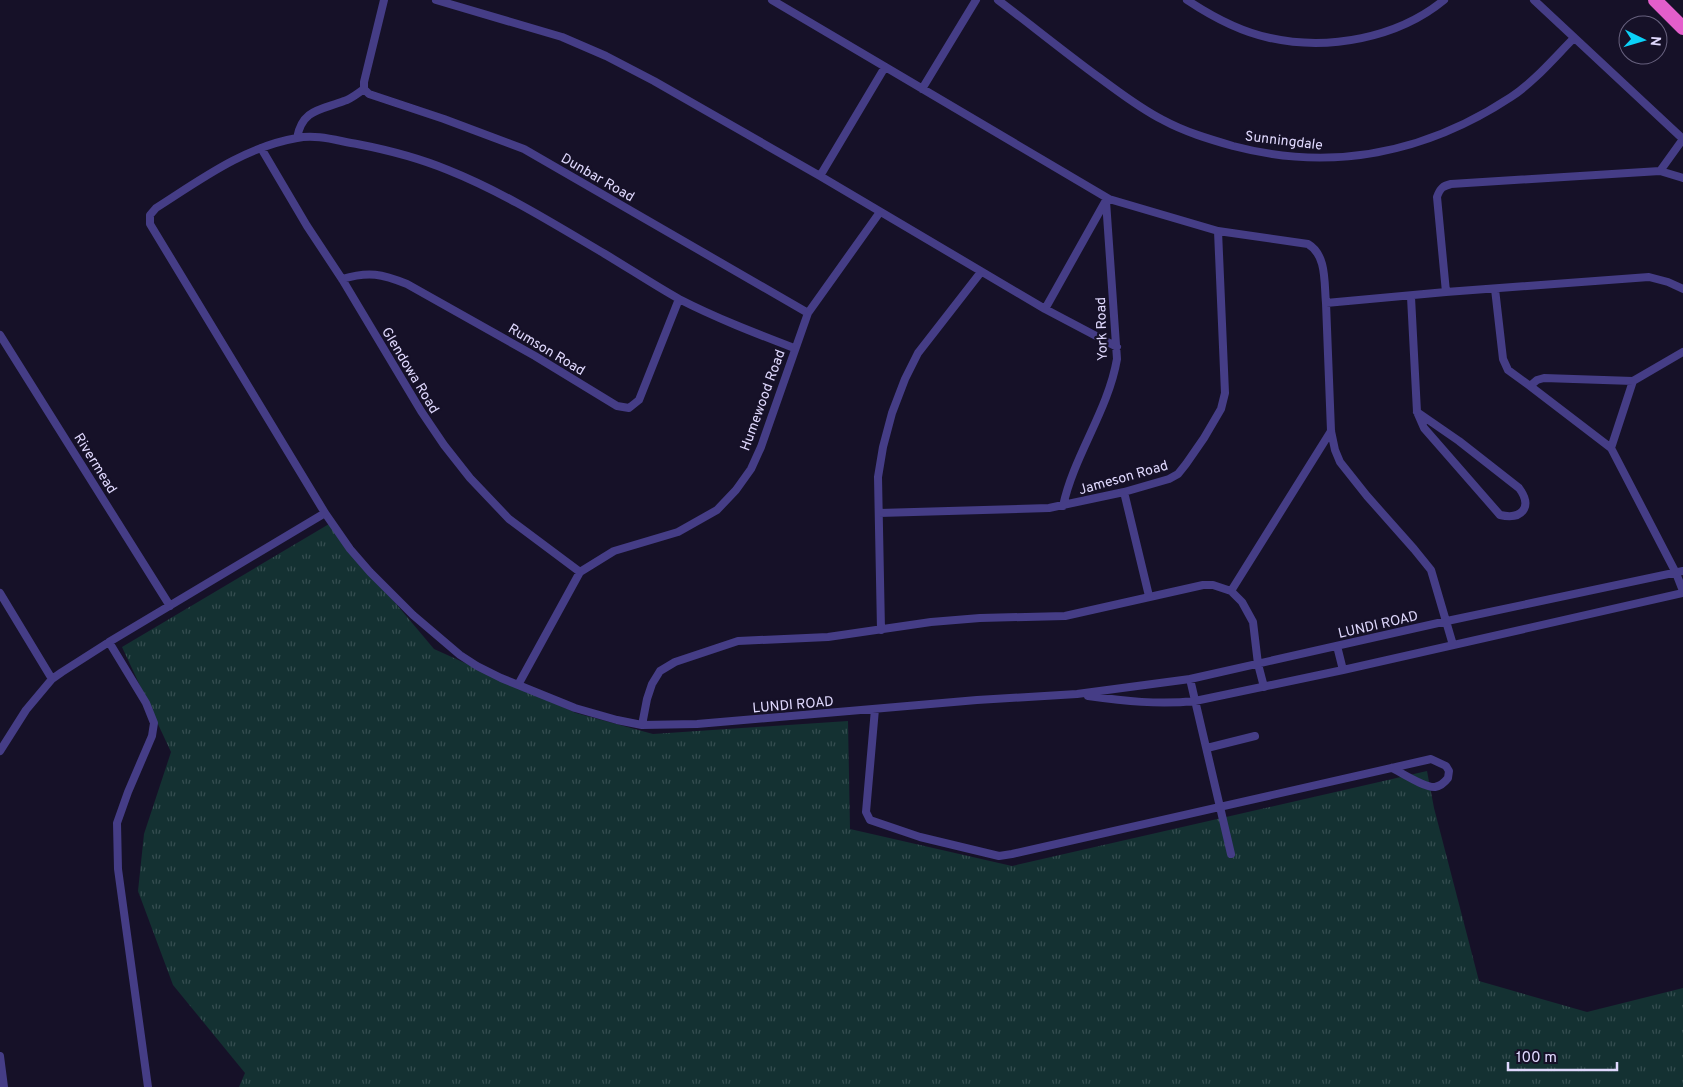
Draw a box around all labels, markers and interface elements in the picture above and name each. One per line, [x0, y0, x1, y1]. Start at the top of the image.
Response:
north arrow [1618, 15, 1668, 65]
text: N [1646, 35, 1663, 47]
street label: Sunningdale [1244, 128, 1324, 155]
street label: Dunbar Road [557, 150, 637, 206]
street label: York Road [1093, 297, 1112, 361]
street label: Rumson Road [505, 321, 588, 380]
street label: Glendowa Road [377, 325, 442, 417]
street label: Humewood Road [737, 347, 790, 454]
street label: Rivermead [70, 430, 120, 497]
street label: Jameson Road [1077, 458, 1170, 499]
street label: LUNDI ROAD [1337, 608, 1420, 643]
street label: LUNDI ROAD [752, 693, 835, 718]
scale bar [1508, 1040, 1617, 1072]
text: 100 m [1516, 1049, 1557, 1068]

